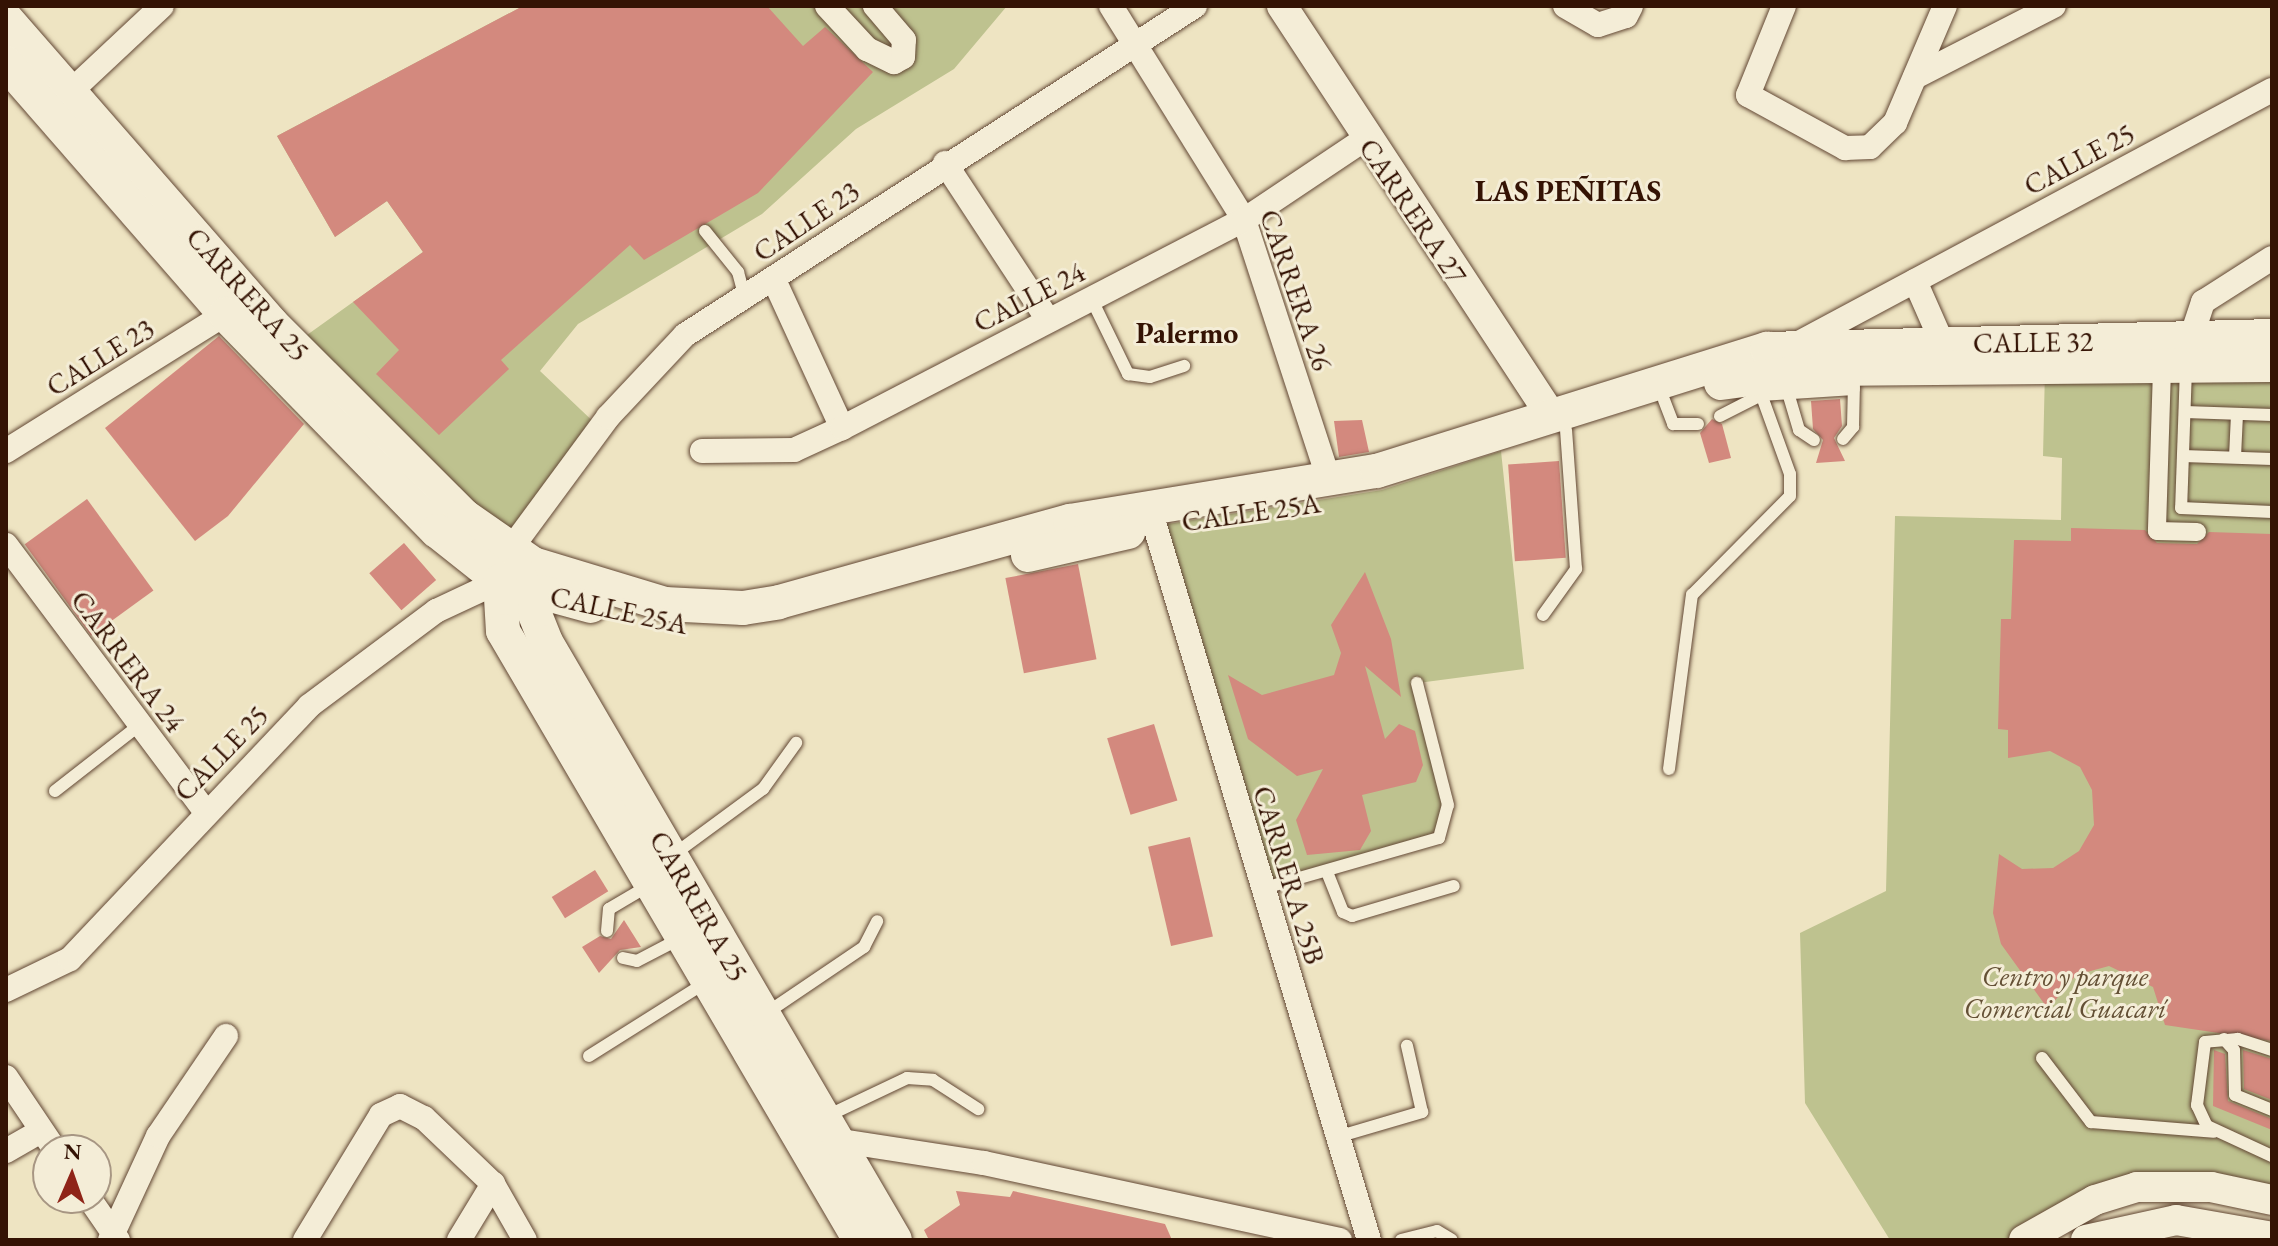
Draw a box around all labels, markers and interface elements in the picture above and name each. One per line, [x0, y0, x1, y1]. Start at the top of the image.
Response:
street label: CALLE 25 [2018, 116, 2140, 202]
street label: CARRERA 27 [1352, 132, 1474, 290]
street label: CALLE 23 [747, 173, 865, 269]
district label: LAS PEÑITAS [1475, 173, 1661, 209]
street label: CARRERA 26 [1253, 205, 1339, 375]
street label: CARRERA 25 [179, 220, 317, 368]
street label: CALLE 24 [968, 255, 1090, 339]
street label: CALLE 23 [40, 311, 160, 403]
district label: Palermo [1136, 315, 1238, 351]
street label: CALLE 32 [1973, 324, 2093, 360]
street label: CALLE 25A [1180, 486, 1322, 538]
street label: CALLE 25A [547, 579, 691, 641]
street label: CARRERA 24 [64, 584, 192, 738]
street label: CALLE 25 [167, 698, 275, 808]
street label: CARRERA 25B [1246, 782, 1332, 968]
street label: CARRERA 25 [642, 825, 756, 987]
park label: Centro y parque Comercial Guacarí [1964, 959, 2166, 1025]
north arrow [32, 1134, 112, 1214]
text: N [63, 1137, 82, 1166]

